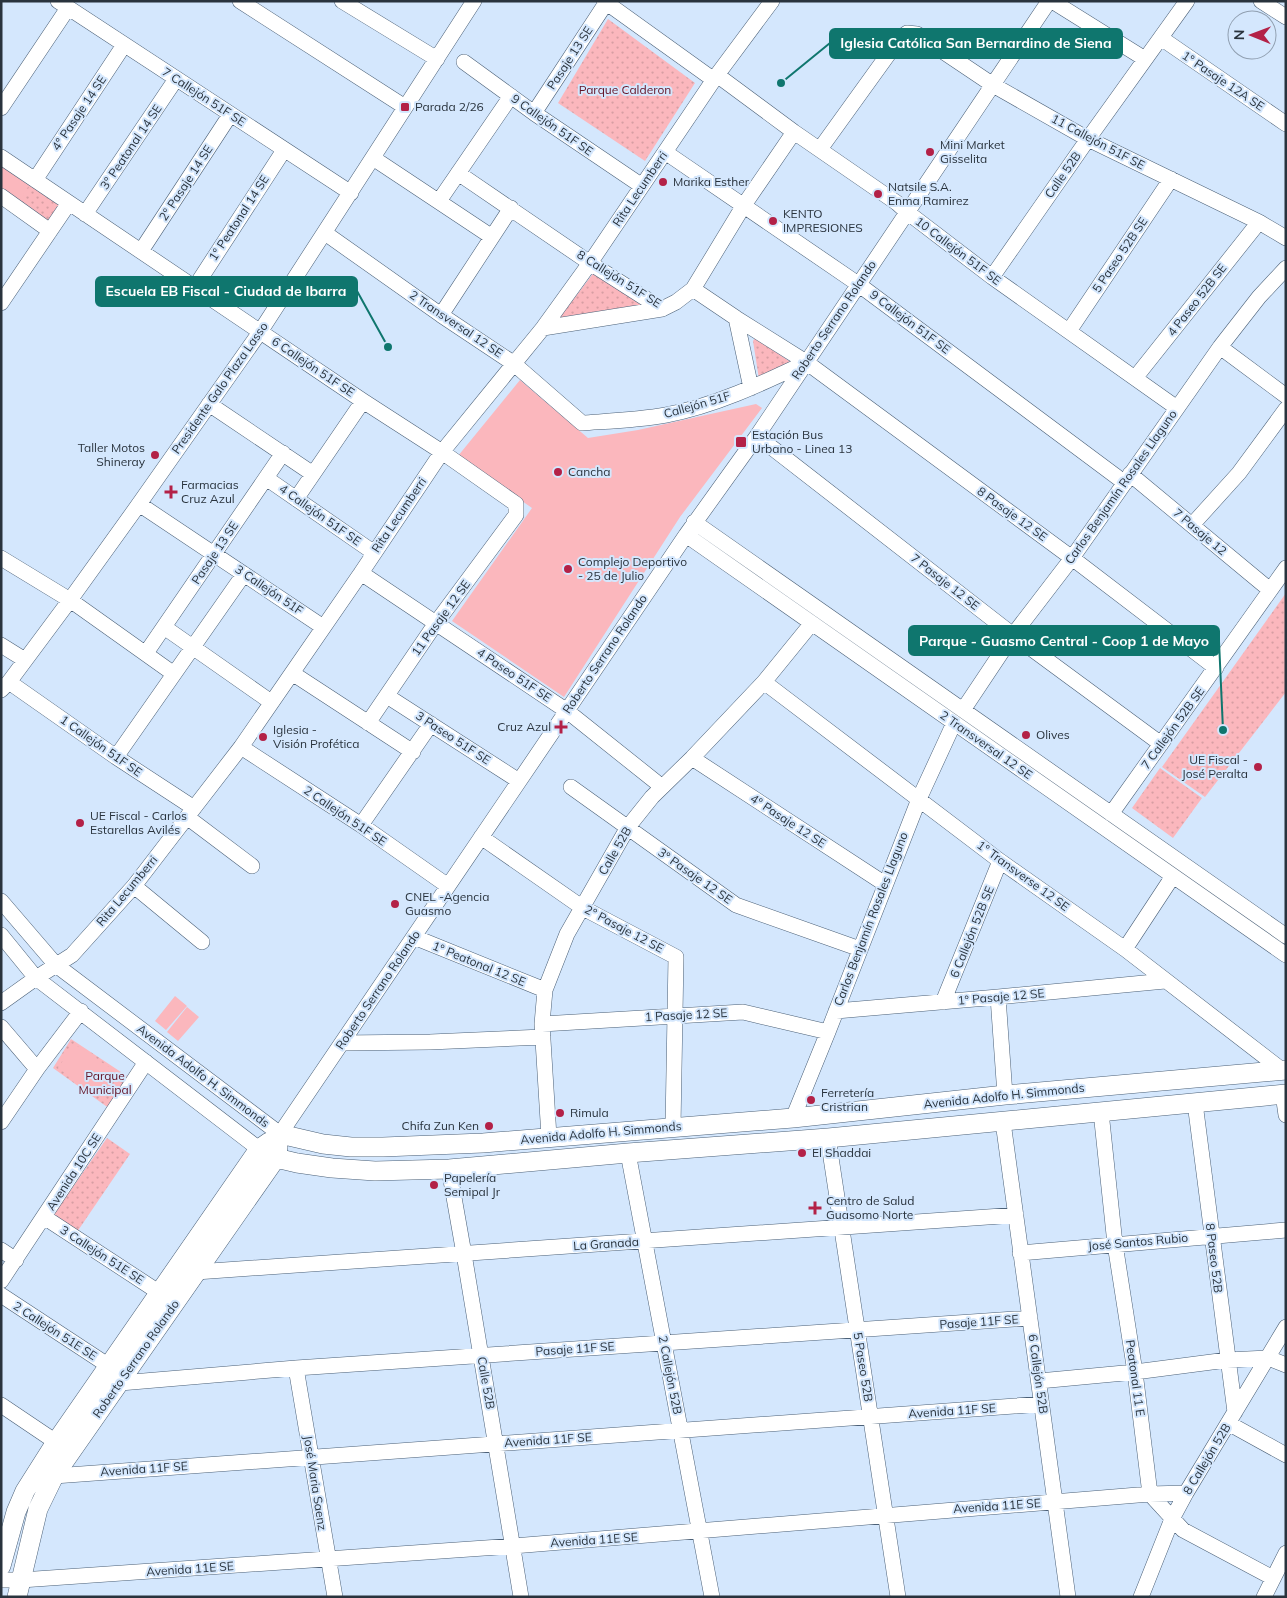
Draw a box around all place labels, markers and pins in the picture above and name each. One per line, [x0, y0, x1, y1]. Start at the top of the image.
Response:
callout: Iglesia Católica San Bernardino de Siena [830, 29, 1122, 58]
place label: Parada 2/26 [415, 99, 484, 114]
marker: Parada 2/26 [399, 101, 411, 113]
place label: Mini Market Gisselita [940, 137, 1005, 166]
marker: Mini Market Gisselita [924, 146, 936, 158]
place label: Marika Esther [673, 174, 750, 189]
marker: Marika Esther [657, 176, 669, 188]
place label: Natsile S.A. Enma Ramirez [888, 179, 969, 208]
marker: Natsile S.A. Enma Ramirez [872, 188, 884, 200]
place label: KENTO IMPRESIONES [783, 206, 863, 235]
marker: KENTO IMPRESIONES [767, 215, 779, 227]
callout: Escuela EB Fiscal - Ciudad de Ibarra [96, 277, 357, 306]
place label: Estación Bus Urbano - Linea 13 [752, 427, 853, 456]
marker: Estación Bus Urbano - Linea 13 [734, 435, 748, 449]
place label: Taller Motos Shineray [78, 440, 146, 469]
marker: Taller Motos Shineray [149, 449, 161, 461]
place label: Cancha [568, 464, 610, 479]
marker: Cancha [552, 466, 564, 478]
place label: Farmacias Cruz Azul [181, 477, 239, 506]
marker: Farmacias Cruz Azul [165, 486, 177, 498]
place label: Complejo Deportivo - 25 de Julio [578, 554, 687, 583]
marker: Complejo Deportivo - 25 de Julio [562, 563, 574, 575]
callout: Parque - Guasmo Central - Coop 1 de Mayo [909, 626, 1219, 655]
place label: Cruz Azul [497, 719, 551, 734]
marker: Cruz Azul [555, 721, 567, 733]
place label: Iglesia - Visión Profética [273, 722, 359, 751]
place label: Olives [1036, 727, 1070, 742]
marker: Olives [1020, 729, 1032, 741]
marker: Iglesia - Visión Profética [257, 731, 269, 743]
place label: UE Fiscal - José Peralta [1182, 752, 1248, 781]
marker: UE Fiscal - José Peralta [1252, 761, 1264, 773]
place label: UE Fiscal - Carlos Estarellas Avilés [90, 808, 187, 837]
marker: UE Fiscal - Carlos Estarellas Avilés [74, 817, 86, 829]
place label: CNEL -Agencia Guasmo [405, 889, 489, 918]
marker: CNEL -Agencia Guasmo [389, 898, 401, 910]
place label: Ferretería Cristrian [821, 1085, 874, 1114]
marker: Ferretería Cristrian [805, 1094, 817, 1106]
place label: Rimula [570, 1105, 609, 1120]
marker: Rimula [554, 1107, 566, 1119]
place label: Chifa Zun Ken [401, 1118, 479, 1133]
marker: Chifa Zun Ken [483, 1120, 495, 1132]
place label: El Shaddai [812, 1145, 871, 1160]
marker: El Shaddai [796, 1147, 808, 1159]
place label: Papelería Semipal Jr [444, 1170, 501, 1199]
marker: Papelería Semipal Jr [428, 1179, 440, 1191]
place label: Centro de Salud Guasomo Norte [826, 1193, 914, 1222]
marker: Centro de Salud Guasomo Norte [808, 1201, 822, 1215]

